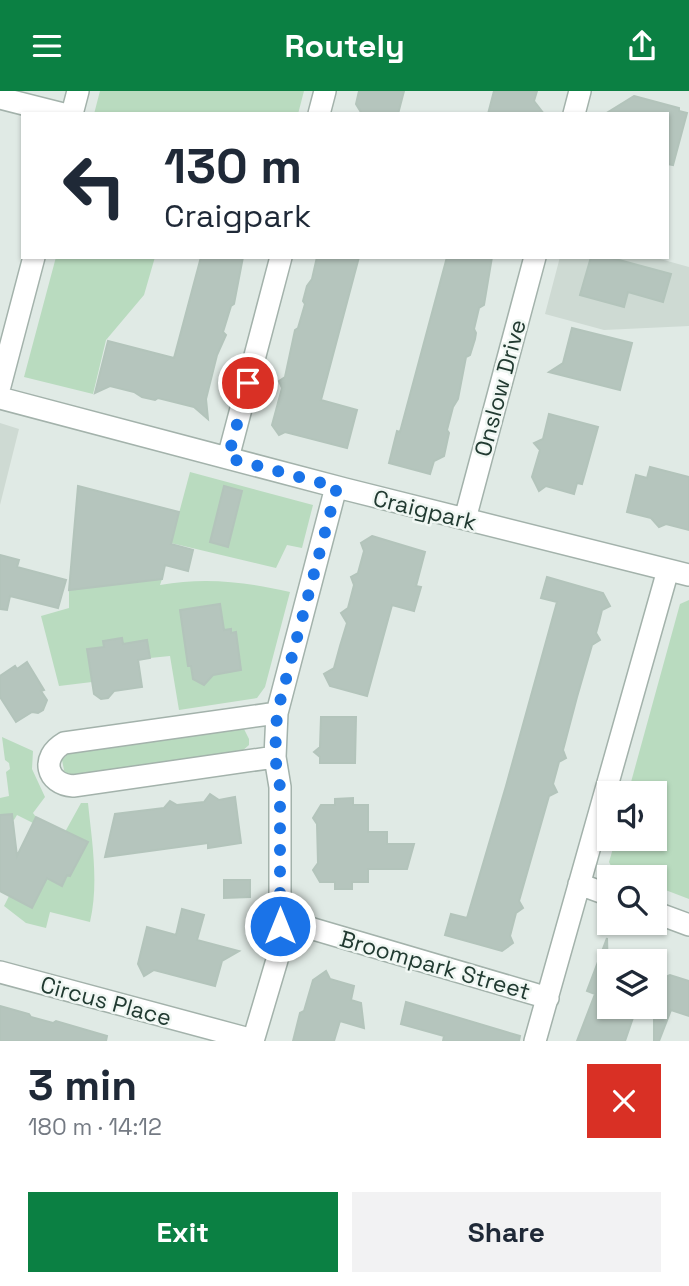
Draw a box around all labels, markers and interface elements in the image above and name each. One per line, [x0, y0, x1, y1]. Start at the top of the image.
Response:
text: Routely [284, 26, 405, 66]
icon: menu [28, 27, 66, 65]
icon: share [623, 27, 661, 65]
text: 130 m [164, 135, 302, 197]
icon: left [49, 140, 140, 231]
text: Craigpark [164, 196, 311, 236]
street label: Onslow Drive [467, 316, 533, 460]
pin [218, 353, 278, 413]
icon: arrive [229, 364, 267, 402]
street label: Craigpark [370, 483, 480, 537]
map controls [597, 781, 667, 1019]
button: sound [597, 781, 667, 851]
button: search [597, 865, 667, 935]
position arrow [243, 889, 317, 963]
street label: Broompark Street [336, 923, 534, 1007]
button: layers [597, 949, 667, 1019]
street label: Circus Place [37, 969, 175, 1033]
text: 3 min [28, 1059, 137, 1112]
button: close [587, 1064, 661, 1138]
text: 180 m · 14:12 [28, 1112, 162, 1142]
button: Exit [28, 1192, 338, 1272]
button: Share [352, 1192, 661, 1272]

